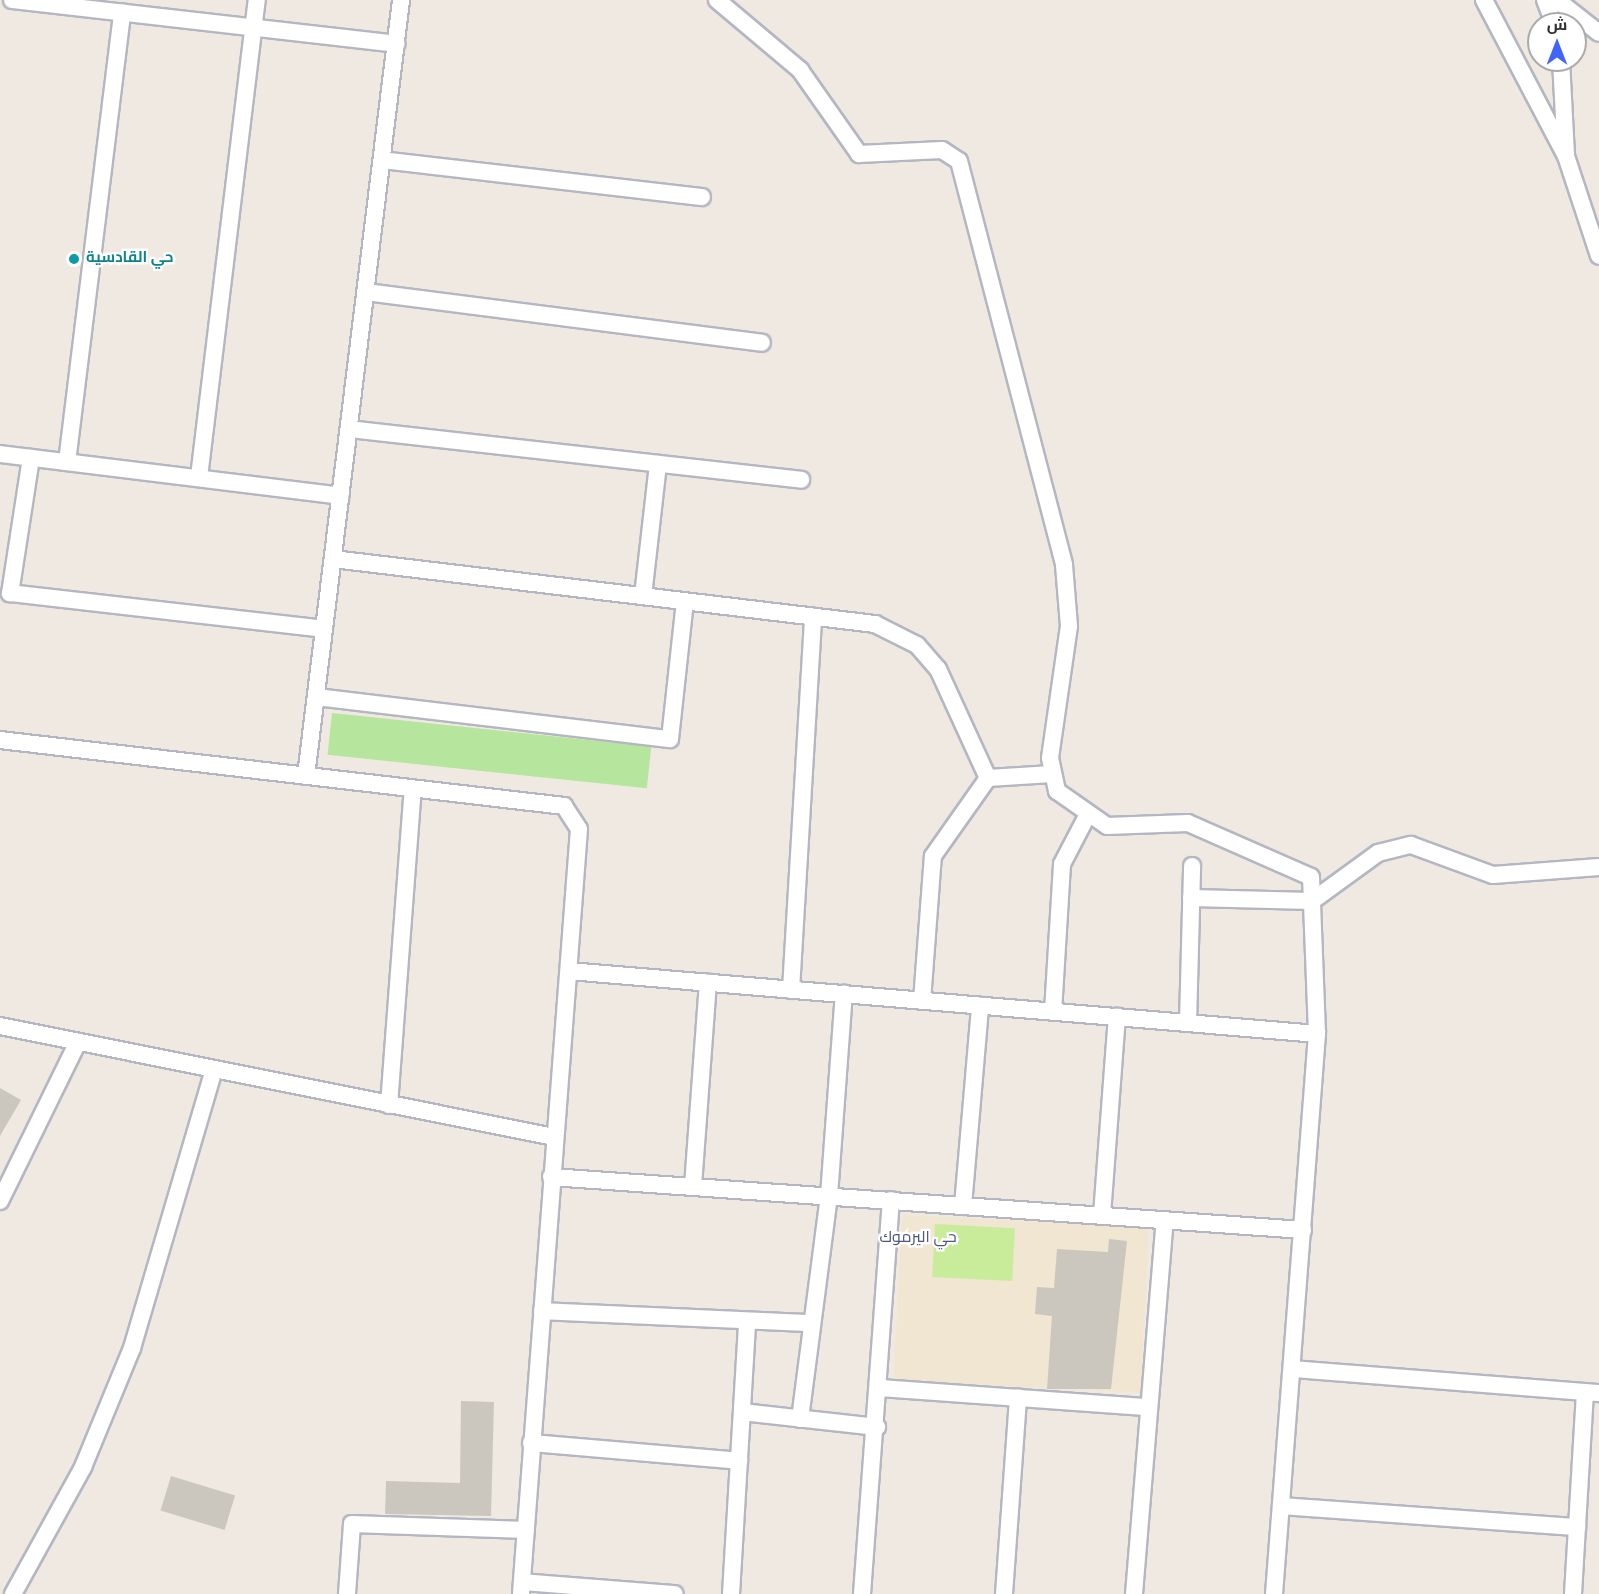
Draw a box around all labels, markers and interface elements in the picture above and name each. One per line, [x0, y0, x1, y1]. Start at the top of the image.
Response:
north arrow [1527, 12, 1587, 72]
text: ش [1547, 16, 1567, 36]
place label: حي القادسية [86, 250, 174, 268]
marker: حي القادسية [67, 252, 81, 266]
district label: حي اليرموك [879, 1228, 957, 1248]

